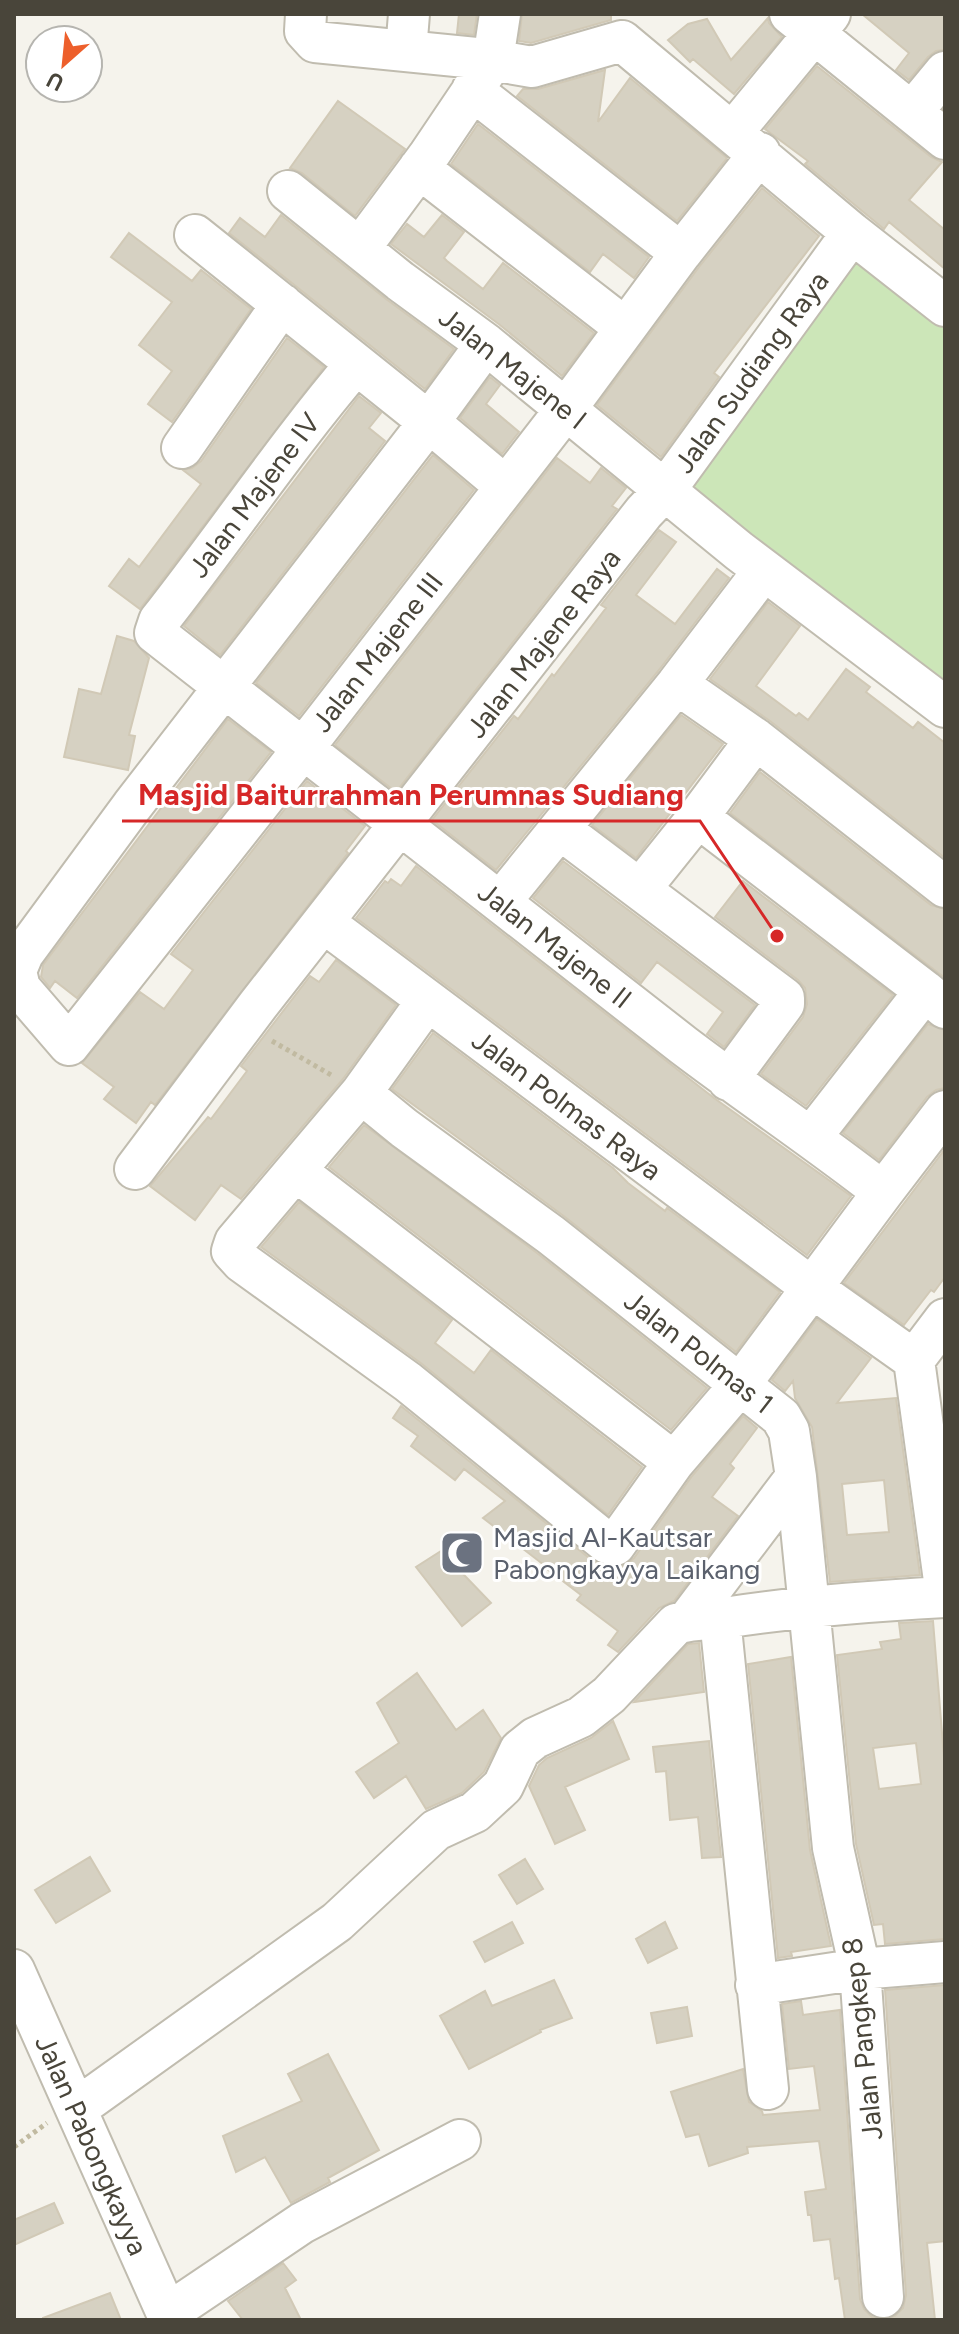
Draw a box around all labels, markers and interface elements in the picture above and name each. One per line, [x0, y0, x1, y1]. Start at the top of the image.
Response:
north arrow [24, 24, 104, 104]
text: U [42, 66, 68, 97]
street label: Jalan Sudiang Raya [666, 265, 836, 479]
street label: Jalan Majene I [432, 300, 594, 436]
street label: Jalan Majene IV [181, 406, 327, 584]
street label: Jalan Majene Raya [459, 542, 627, 744]
street label: Jalan Majene III [304, 565, 450, 739]
callout: Masjid Baiturrahman Perumnas Sudiang [122, 767, 700, 821]
text: Masjid Baiturrahman Perumnas Sudiang [138, 776, 684, 813]
street label: Jalan Majene II [471, 875, 639, 1015]
street label: Jalan Polmas Raya [466, 1023, 668, 1187]
street label: Jalan Polmas 1 [618, 1283, 780, 1421]
place label: Masjid Al-Kautsar Pabongkayya Laikang [493, 1520, 761, 1586]
mosque icon: Masjid Al-Kautsar Pabongkayya Laikang [438, 1529, 486, 1577]
street label: Jalan Pangkep 8 [834, 1936, 890, 2142]
street label: Jalan Pabongkayya [28, 2030, 156, 2260]

